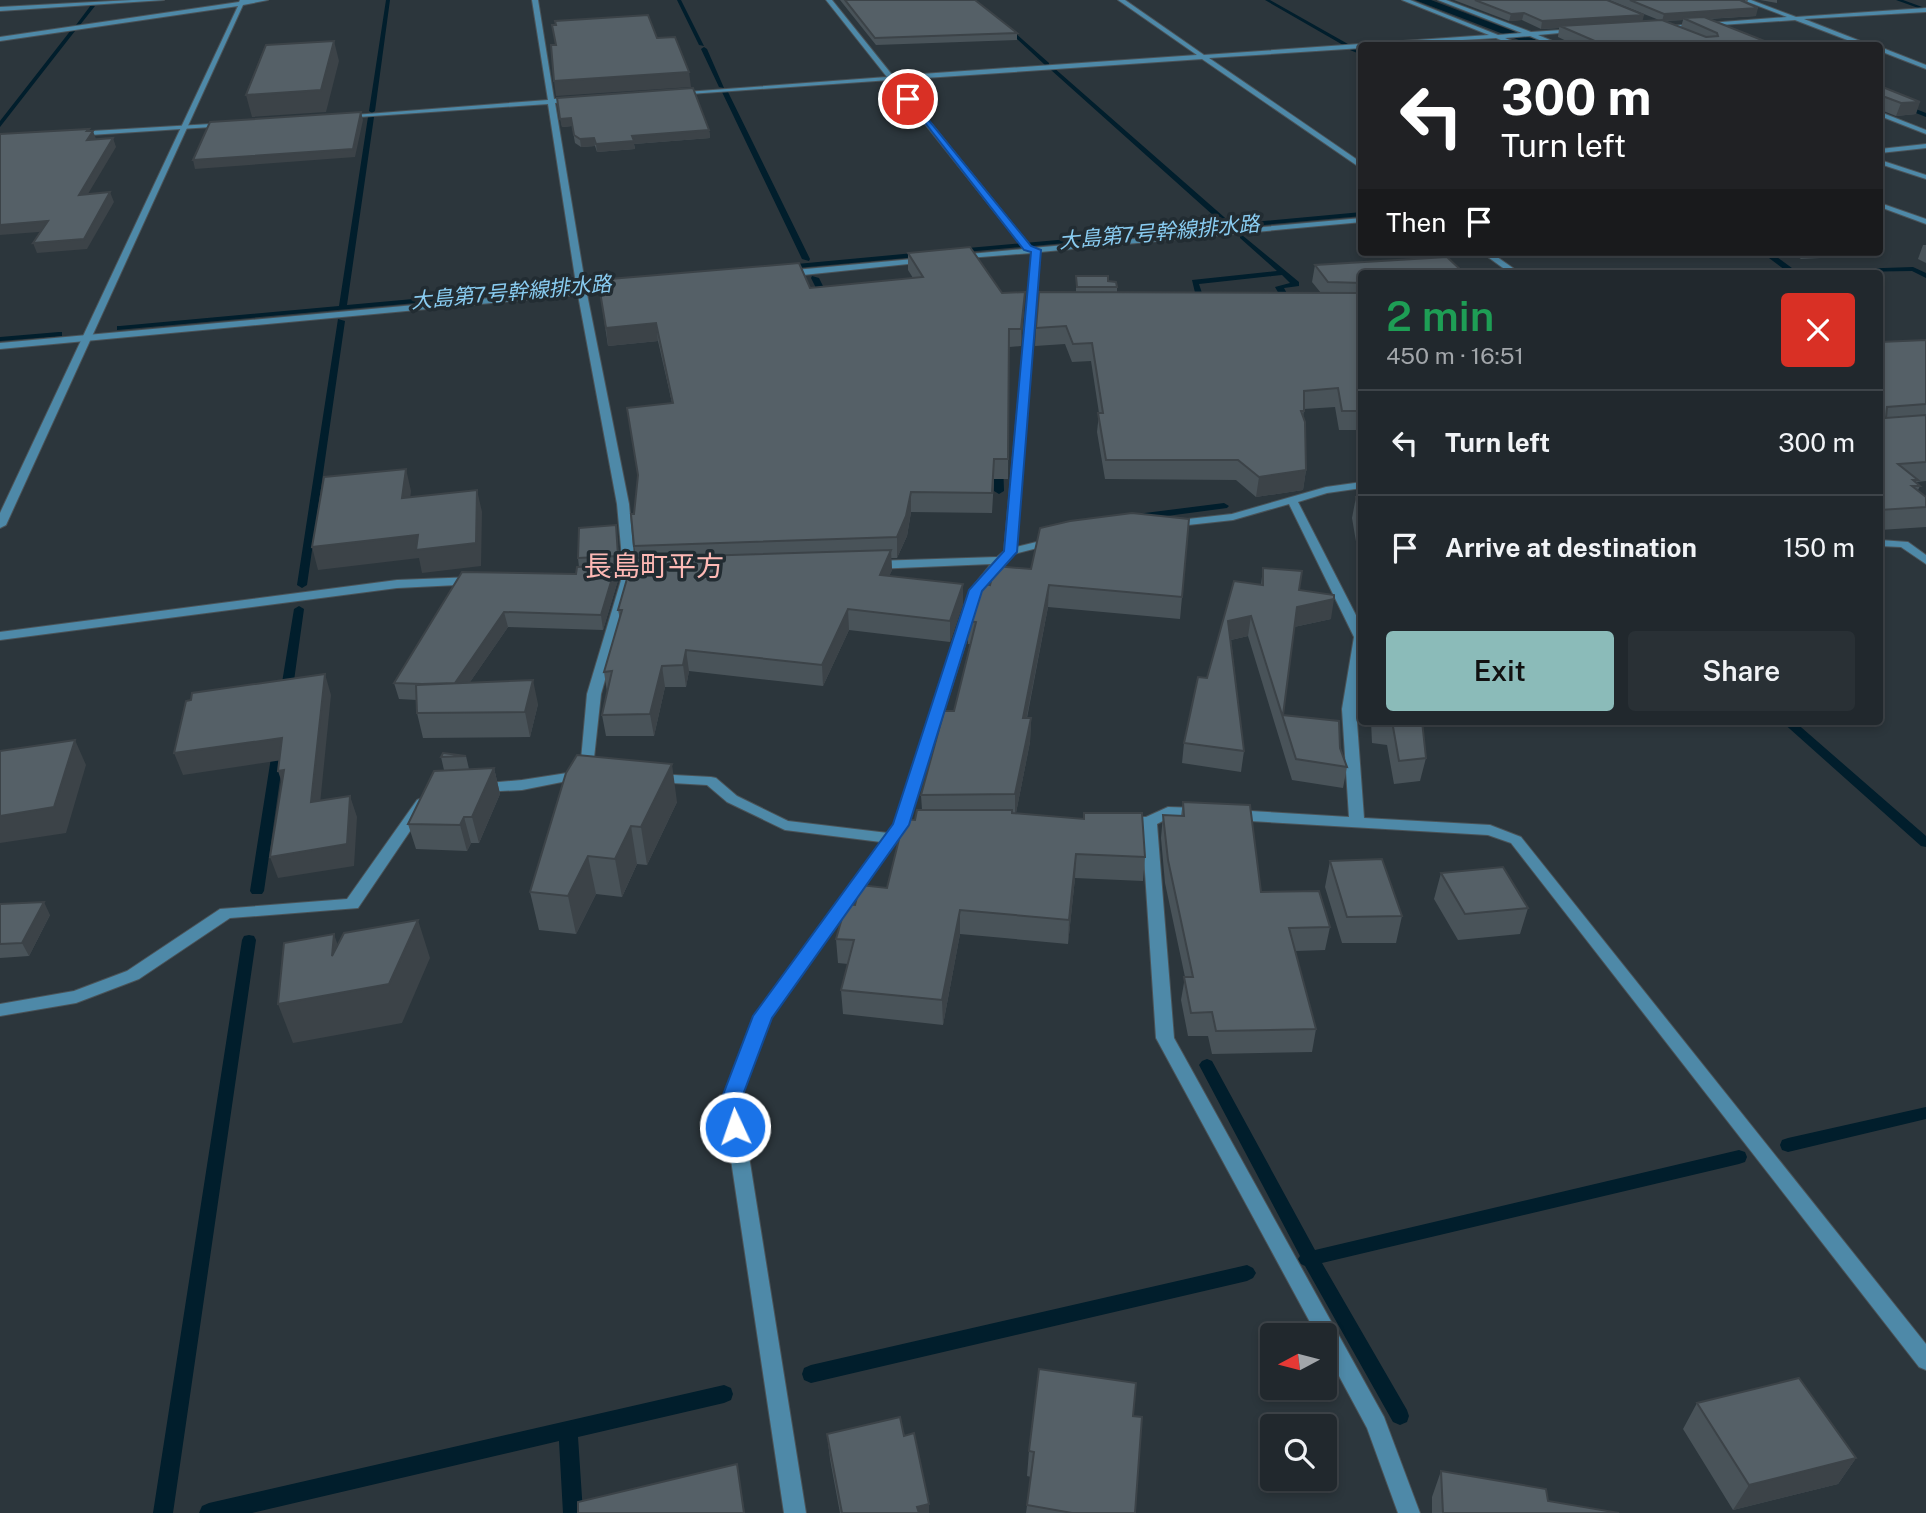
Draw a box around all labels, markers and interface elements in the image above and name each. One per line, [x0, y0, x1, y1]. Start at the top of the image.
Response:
text: 300 m [1501, 68, 1651, 126]
pin [878, 69, 938, 129]
icon: left [1386, 70, 1477, 161]
icon: arrive [889, 80, 927, 118]
text: Turn left [1501, 127, 1626, 164]
icon: arrive [1460, 203, 1498, 241]
text: Then [1386, 207, 1446, 238]
water label: 大島第7号幹線排水路 [1058, 211, 1262, 253]
water label: 大島第7号幹線排水路 [410, 271, 614, 313]
text: 2 min [1386, 291, 1494, 340]
button: close [1781, 293, 1855, 367]
text: 450 m · 16:51 [1386, 342, 1524, 369]
icon: left [1386, 424, 1424, 462]
text: Turn left [1445, 427, 1550, 458]
text: 300 m [1778, 427, 1855, 458]
icon: arrive [1386, 529, 1424, 567]
text: Arrive at destination [1445, 532, 1697, 563]
text: 150 m [1783, 532, 1855, 563]
district label: 長島町平方 [584, 549, 724, 582]
button: Exit [1386, 631, 1614, 711]
button: Share [1628, 631, 1855, 711]
position arrow [698, 1090, 772, 1164]
north arrow [1260, 1323, 1337, 1400]
map controls [1260, 1323, 1337, 1491]
button: search [1260, 1414, 1337, 1491]

